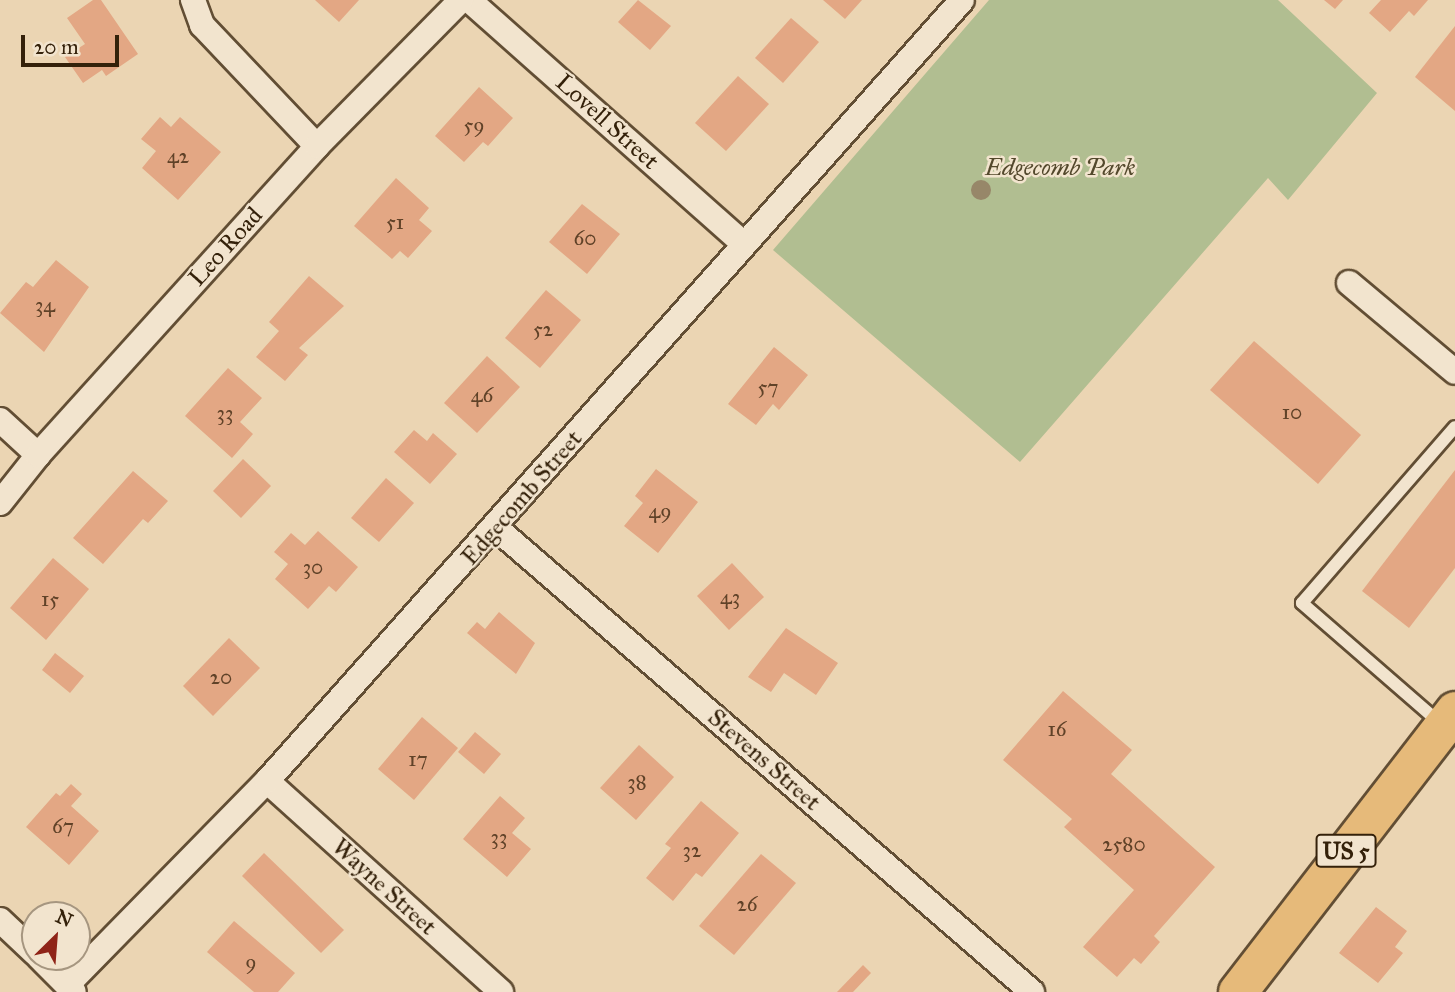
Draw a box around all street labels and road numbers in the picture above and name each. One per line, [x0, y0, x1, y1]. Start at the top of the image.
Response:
street label: Lovell Street [550, 68, 664, 176]
street label: Leo Road [183, 202, 269, 292]
street label: Edgecomb Street [456, 425, 588, 571]
street label: Stevens Street [702, 703, 826, 817]
road number: US 5 [1314, 832, 1378, 870]
street label: Wayne Street [326, 833, 442, 941]

